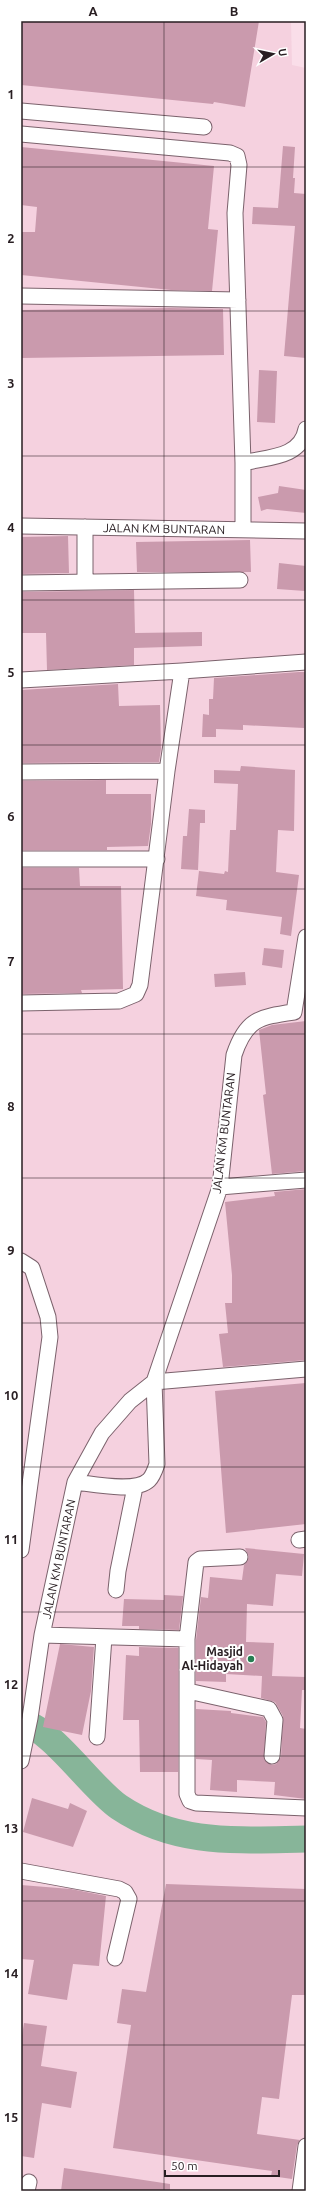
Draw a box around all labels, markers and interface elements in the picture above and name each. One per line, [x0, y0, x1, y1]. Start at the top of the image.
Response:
text: A [88, 4, 98, 18]
text: B [230, 4, 239, 18]
north arrow [253, 34, 293, 74]
text: U [276, 48, 289, 57]
text: 1 [7, 87, 15, 101]
text: 2 [7, 231, 15, 245]
text: 3 [7, 376, 15, 390]
text: 4 [7, 520, 15, 534]
street label: JALAN KM BUNTARAN [103, 521, 225, 536]
text: 5 [7, 665, 15, 679]
text: 6 [7, 809, 15, 823]
text: 7 [7, 954, 15, 968]
street label: JALAN KM BUNTARAN [210, 1072, 237, 1194]
text: 8 [7, 1099, 15, 1113]
text: 9 [7, 1243, 15, 1257]
text: 10 [4, 1388, 18, 1402]
street label: JALAN KM BUNTARAN [39, 1498, 78, 1620]
text: 11 [4, 1532, 18, 1546]
place label: Masjid Al-Hidayah [182, 1645, 243, 1672]
marker: Masjid Al-Hidayah [246, 1654, 256, 1664]
text: 12 [4, 1677, 18, 1691]
text: 13 [4, 1821, 18, 1835]
text: 14 [4, 1966, 18, 1980]
text: 15 [4, 2110, 18, 2124]
scale bar [165, 2152, 279, 2178]
text: 50 m [171, 2159, 198, 2172]

